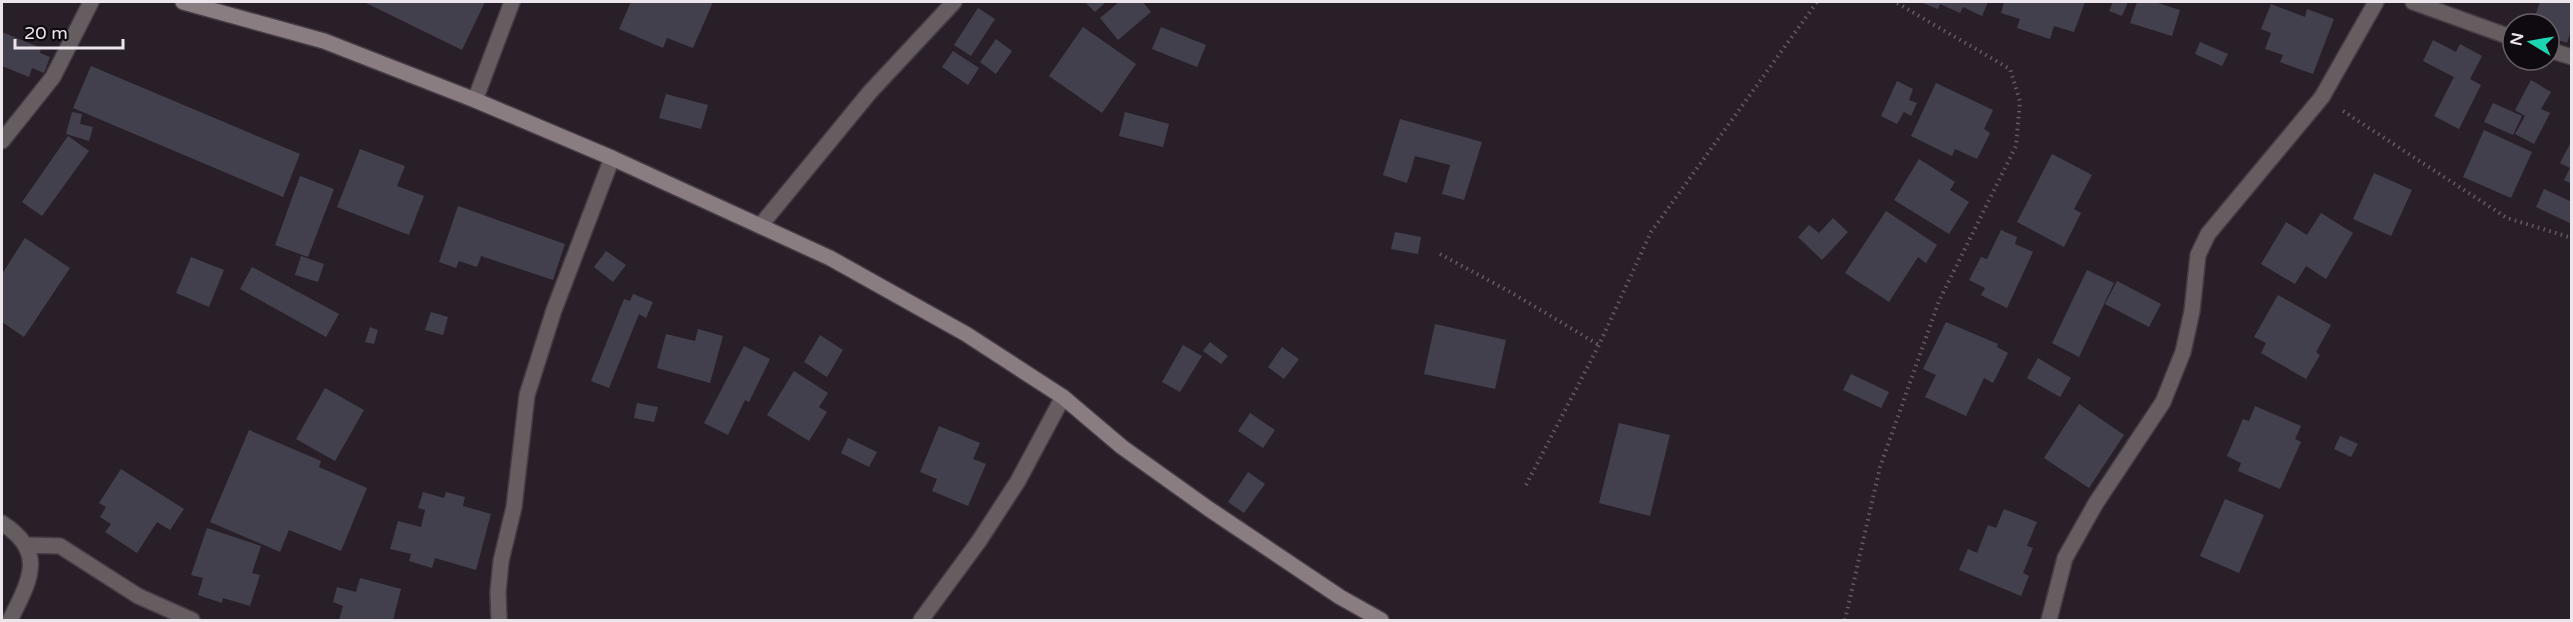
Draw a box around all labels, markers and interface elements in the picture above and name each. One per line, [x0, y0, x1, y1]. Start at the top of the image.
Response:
scale bar [15, 12, 123, 50]
north arrow [2501, 12, 2561, 72]
text: 20 m [24, 22, 68, 44]
text: N [2506, 31, 2528, 48]

